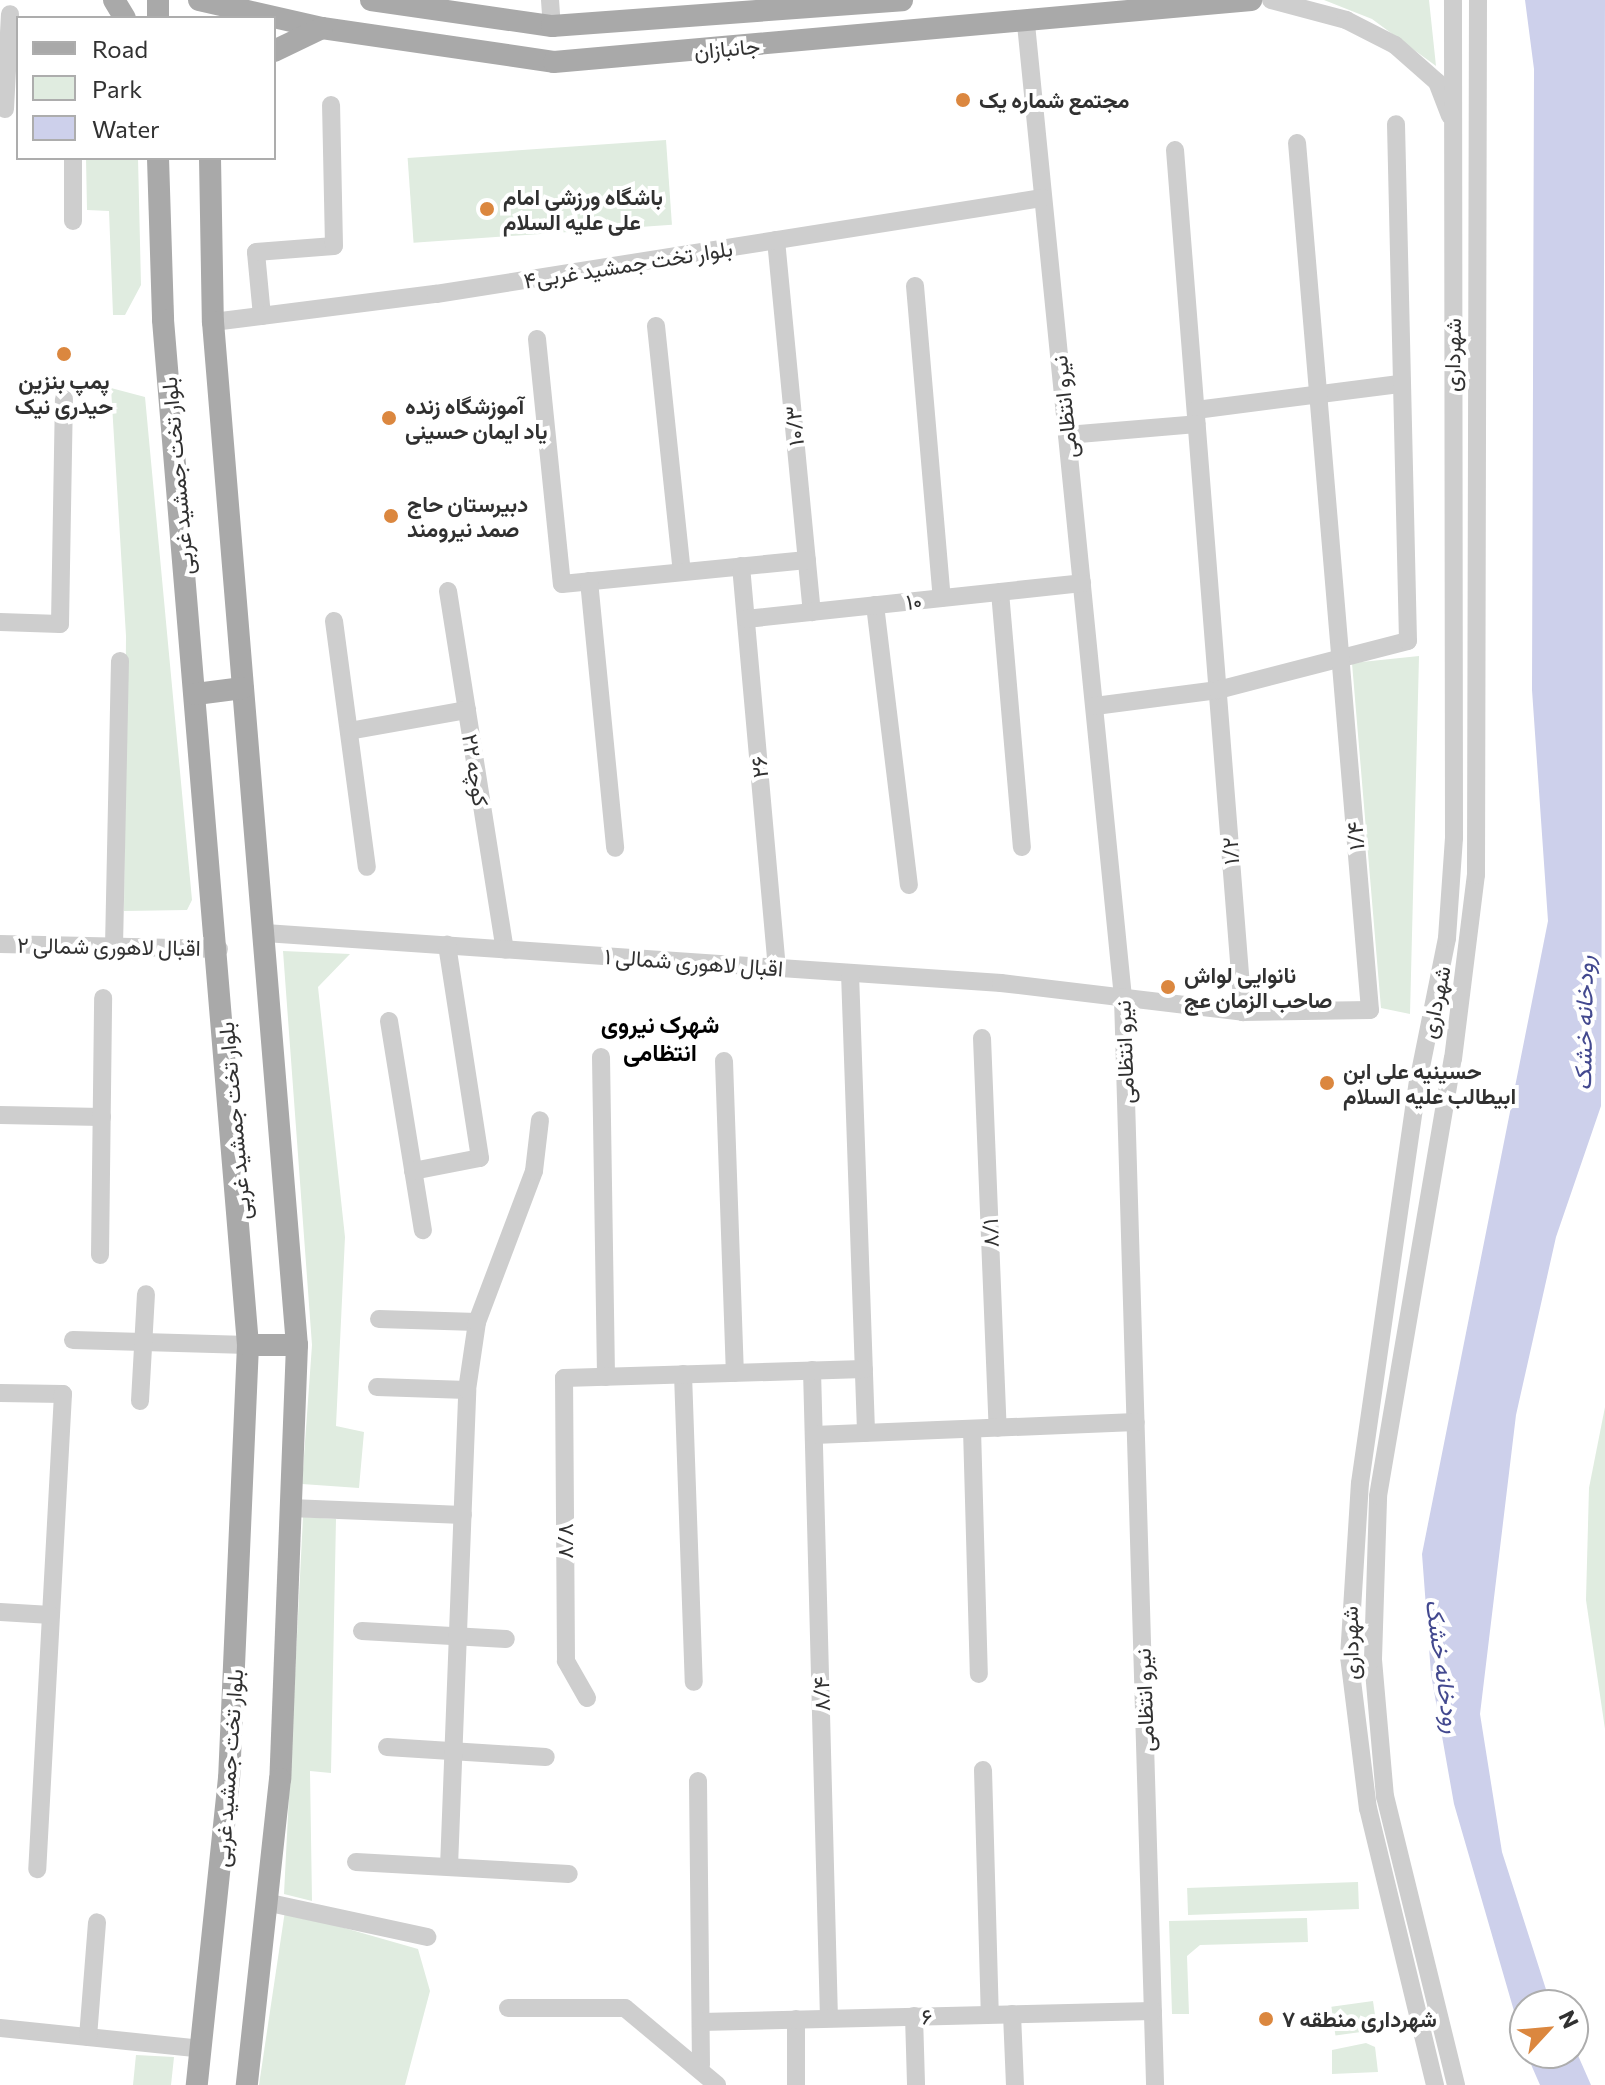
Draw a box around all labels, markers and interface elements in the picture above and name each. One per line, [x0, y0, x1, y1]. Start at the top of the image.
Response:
legend [16, 16, 276, 160]
street label: جانبازان [693, 32, 761, 64]
text: Road [92, 34, 148, 63]
text: Park [92, 74, 142, 103]
place label: مجتمع شماره یک [979, 87, 1129, 113]
marker: مجتمع شماره یک [954, 91, 972, 109]
text: Water [92, 114, 160, 143]
place label: باشگاه ورزشی امام علی علیه السلام [503, 183, 663, 234]
marker: باشگاه ورزشی امام علی علیه السلام [478, 200, 496, 218]
street label: بلوار تخت جمشید غربی۴ [522, 234, 734, 294]
street label: شهرداری [1438, 318, 1466, 392]
marker: پمپ بنزین حیدری نیک [55, 345, 73, 363]
street label: نیرو انتظامی [1045, 354, 1083, 460]
place label: پمپ بنزین حیدری نیک [15, 367, 113, 418]
street label: بلوار تخت جمشید غربی [155, 376, 199, 576]
place label: آموزشگاه زنده یاد ایمان حسینی [405, 392, 548, 444]
street label: ۱۰/۳ [779, 405, 809, 447]
marker: آموزشگاه زنده یاد ایمان حسینی [380, 409, 398, 427]
place label: دبیرستان حاج صمد نیرومند [407, 490, 528, 542]
marker: دبیرستان حاج صمد نیرومند [382, 507, 400, 525]
street label: ۱۰ [905, 587, 923, 615]
street label: کوچه ۲۲ [457, 732, 495, 808]
street label: ۲۶ [745, 755, 773, 779]
street label: ۱/۴ [1341, 821, 1369, 851]
street label: ۱/۲ [1216, 836, 1244, 866]
street label: اقبال لاهوری شمالی ۲ [17, 931, 201, 961]
street label: اقبال لاهوری شمالی ۱ [604, 943, 784, 981]
water label: رودخانه خشک [1567, 955, 1599, 1091]
place label: نانوایی لواش صاحب الزمان عج [1184, 961, 1332, 1012]
street label: شهرداری [1414, 963, 1456, 1041]
marker: نانوایی لواش صاحب الزمان عج [1159, 978, 1177, 996]
street label: نیرو انتظامی [1109, 1000, 1139, 1104]
district label: شهرک نیروی انتظامی [601, 1010, 719, 1066]
street label: بلوار تخت جمشید غربی [212, 1021, 256, 1221]
place label: حسینیه علی ابن ابیطالب علیه السلام [1343, 1057, 1516, 1108]
marker: حسینیه علی ابن ابیطالب علیه السلام [1318, 1074, 1336, 1092]
street label: ۸/۱ [976, 1218, 1004, 1248]
street label: ۸/۸ [552, 1523, 578, 1559]
water label: رودخانه خشک [1420, 1597, 1468, 1735]
street label: شهرداری [1336, 1606, 1364, 1680]
street label: نیرو انتظامی [1129, 1648, 1159, 1752]
street label: بلوار تخت جمشید غربی [208, 1668, 248, 1868]
street label: ۸/۴ [807, 1676, 835, 1712]
north arrow [1509, 1989, 1589, 2069]
street label: ۶ [921, 2003, 933, 2029]
place label: شهرداری منطقه ۷ [1282, 2006, 1437, 2032]
text: N [1553, 2006, 1585, 2032]
marker: شهرداری منطقه ۷ [1257, 2010, 1275, 2028]

